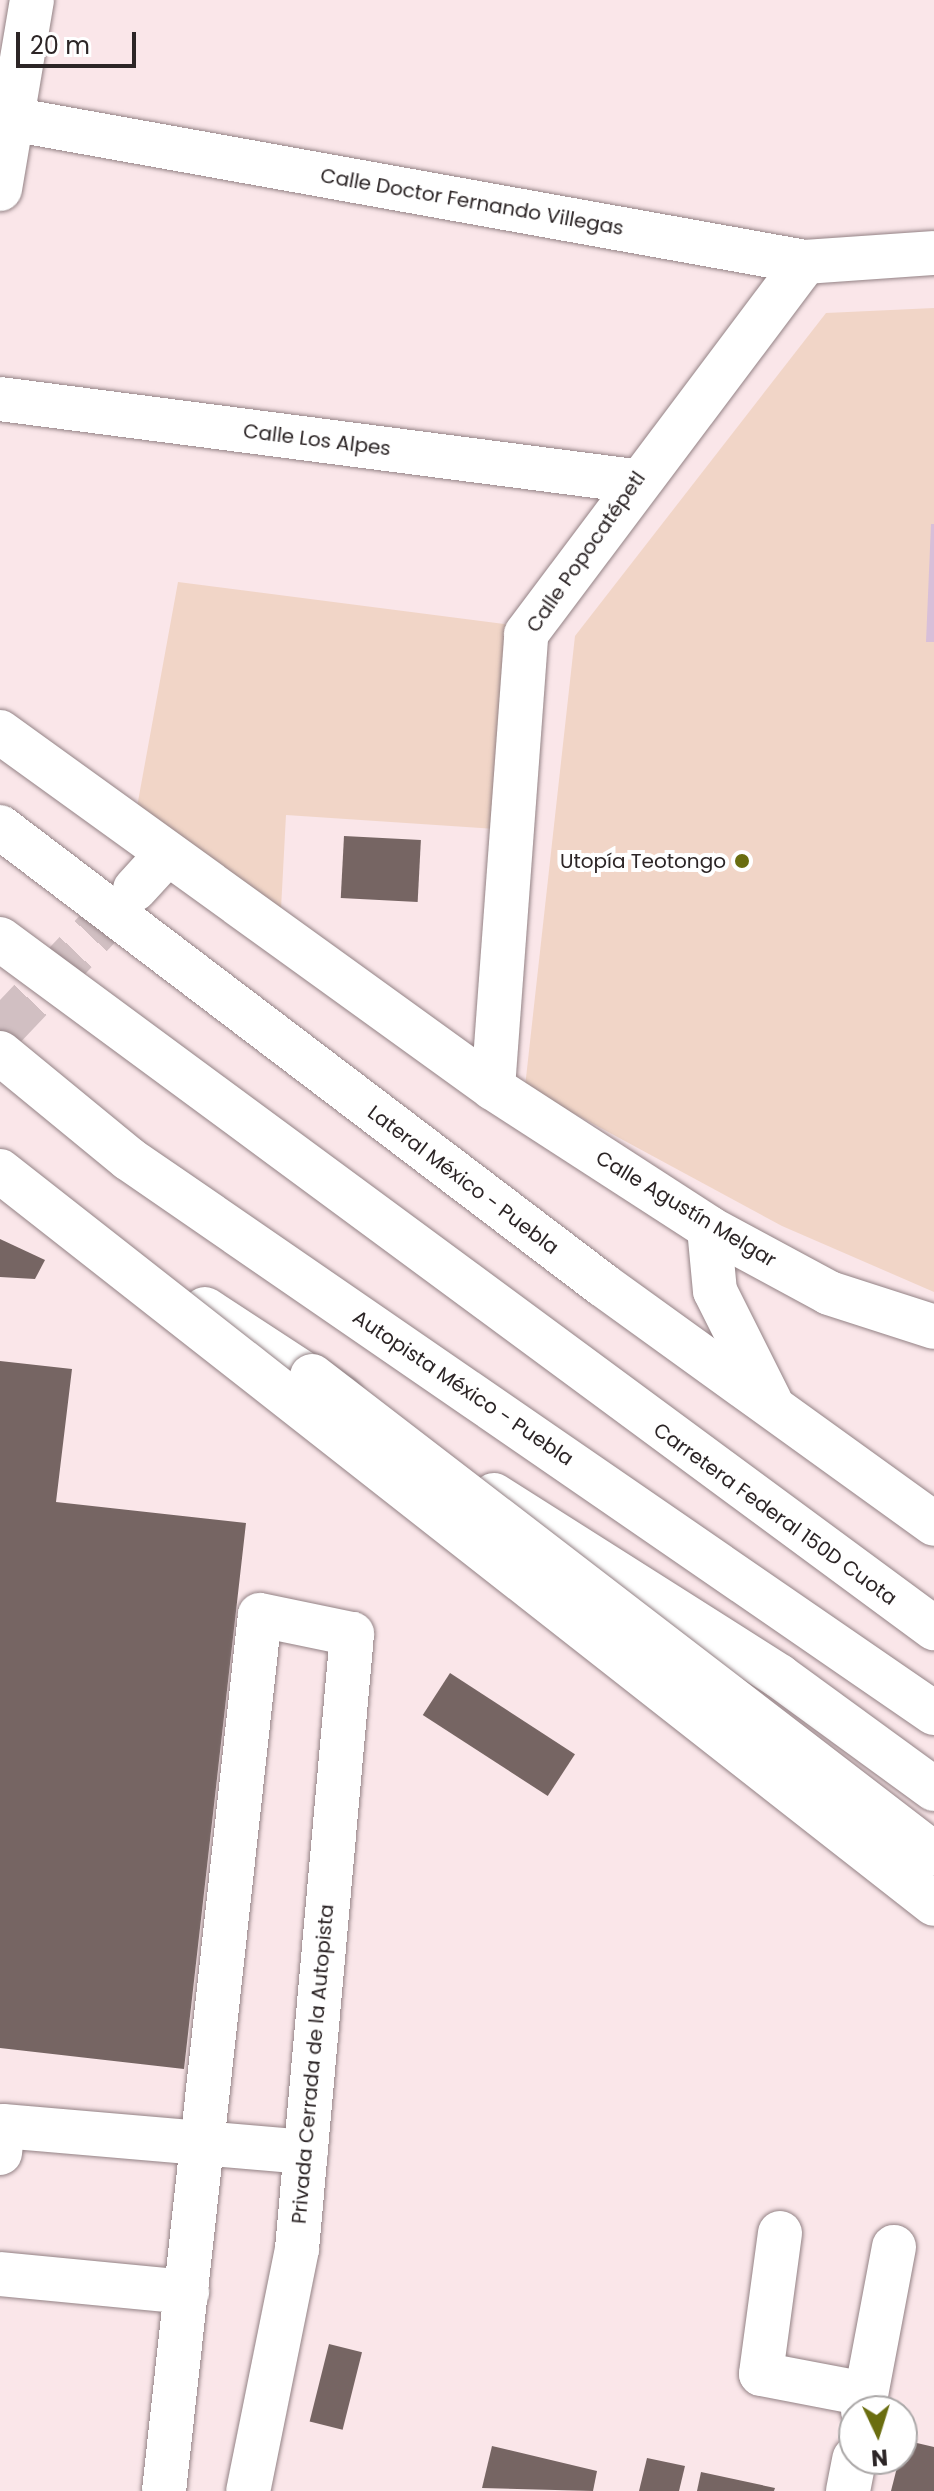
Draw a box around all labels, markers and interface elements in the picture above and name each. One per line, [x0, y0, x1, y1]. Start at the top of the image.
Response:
scale bar [20, 16, 140, 66]
text: 20 m [30, 29, 90, 62]
street label: Calle Doctor Fernando Villegas [319, 163, 625, 241]
street label: Calle Los Alpes [242, 419, 392, 461]
street label: Calle Popocatépetl [521, 467, 651, 637]
place label: Utopía Teotongo [560, 849, 726, 873]
marker: Utopía Teotongo [733, 852, 751, 870]
street label: Lateral México - Puebla [363, 1100, 563, 1260]
street label: Calle Agustín Melgar [591, 1146, 781, 1272]
street label: Autopista México - Puebla [348, 1305, 578, 1471]
street label: Carretera Federal 150D Cuota [649, 1418, 901, 1610]
street label: Privada Cerrada de la Autopista [287, 1903, 339, 2225]
north arrow [838, 2395, 918, 2475]
text: N [870, 2441, 889, 2473]

